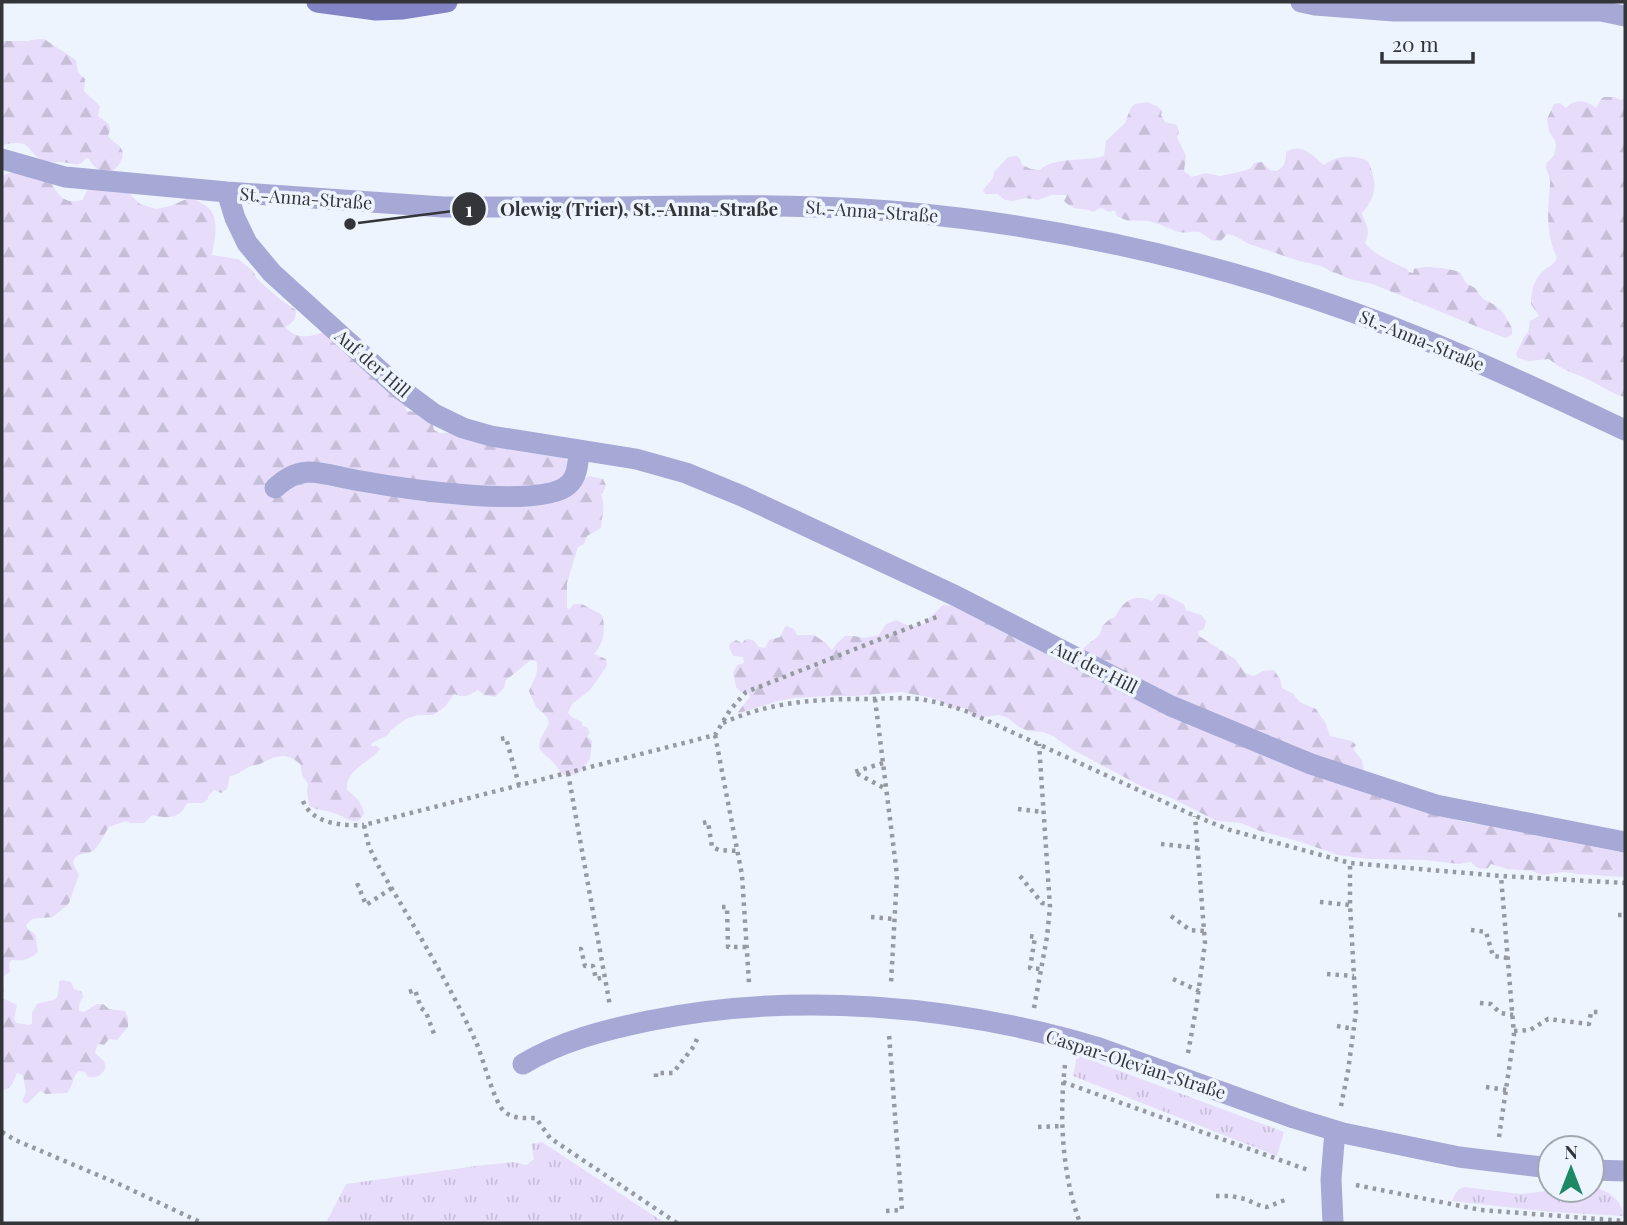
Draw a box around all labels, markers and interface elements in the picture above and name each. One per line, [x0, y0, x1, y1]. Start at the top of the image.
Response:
scale bar [1382, 21, 1473, 65]
text: 20 m [1392, 29, 1439, 57]
street label: St.-Anna-Straße [239, 181, 373, 215]
callout: Olewig (Trier), St.-Anna-Straße [451, 189, 792, 229]
text: 1 [465, 194, 473, 222]
street label: St.-Anna-Straße [805, 194, 939, 228]
text: Olewig (Trier), St.-Anna-Straße [500, 195, 778, 221]
street label: St.-Anna-Straße [1356, 304, 1488, 376]
street label: Auf der Hill [329, 323, 416, 402]
street label: Auf der Hill [1047, 635, 1142, 699]
street label: Caspar-Olevian-Straße [1043, 1024, 1229, 1104]
north arrow [1536, 1134, 1606, 1204]
text: N [1564, 1138, 1578, 1164]

